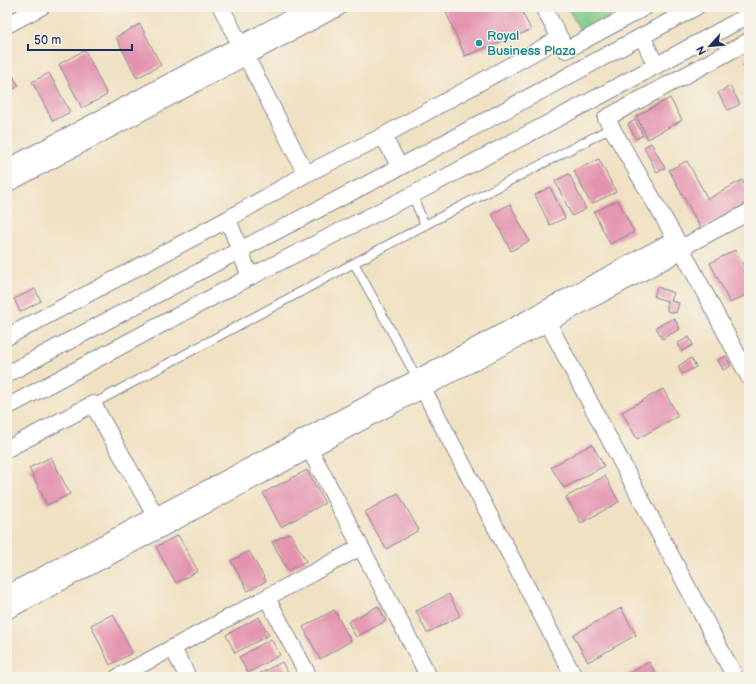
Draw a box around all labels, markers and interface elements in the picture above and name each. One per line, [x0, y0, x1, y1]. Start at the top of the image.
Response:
scale bar [28, 26, 132, 52]
north arrow [690, 26, 730, 66]
place label: Royal Business Plaza [487, 28, 576, 59]
text: 50 m [34, 33, 61, 48]
marker: Royal Business Plaza [474, 38, 484, 48]
text: N [694, 44, 709, 57]

